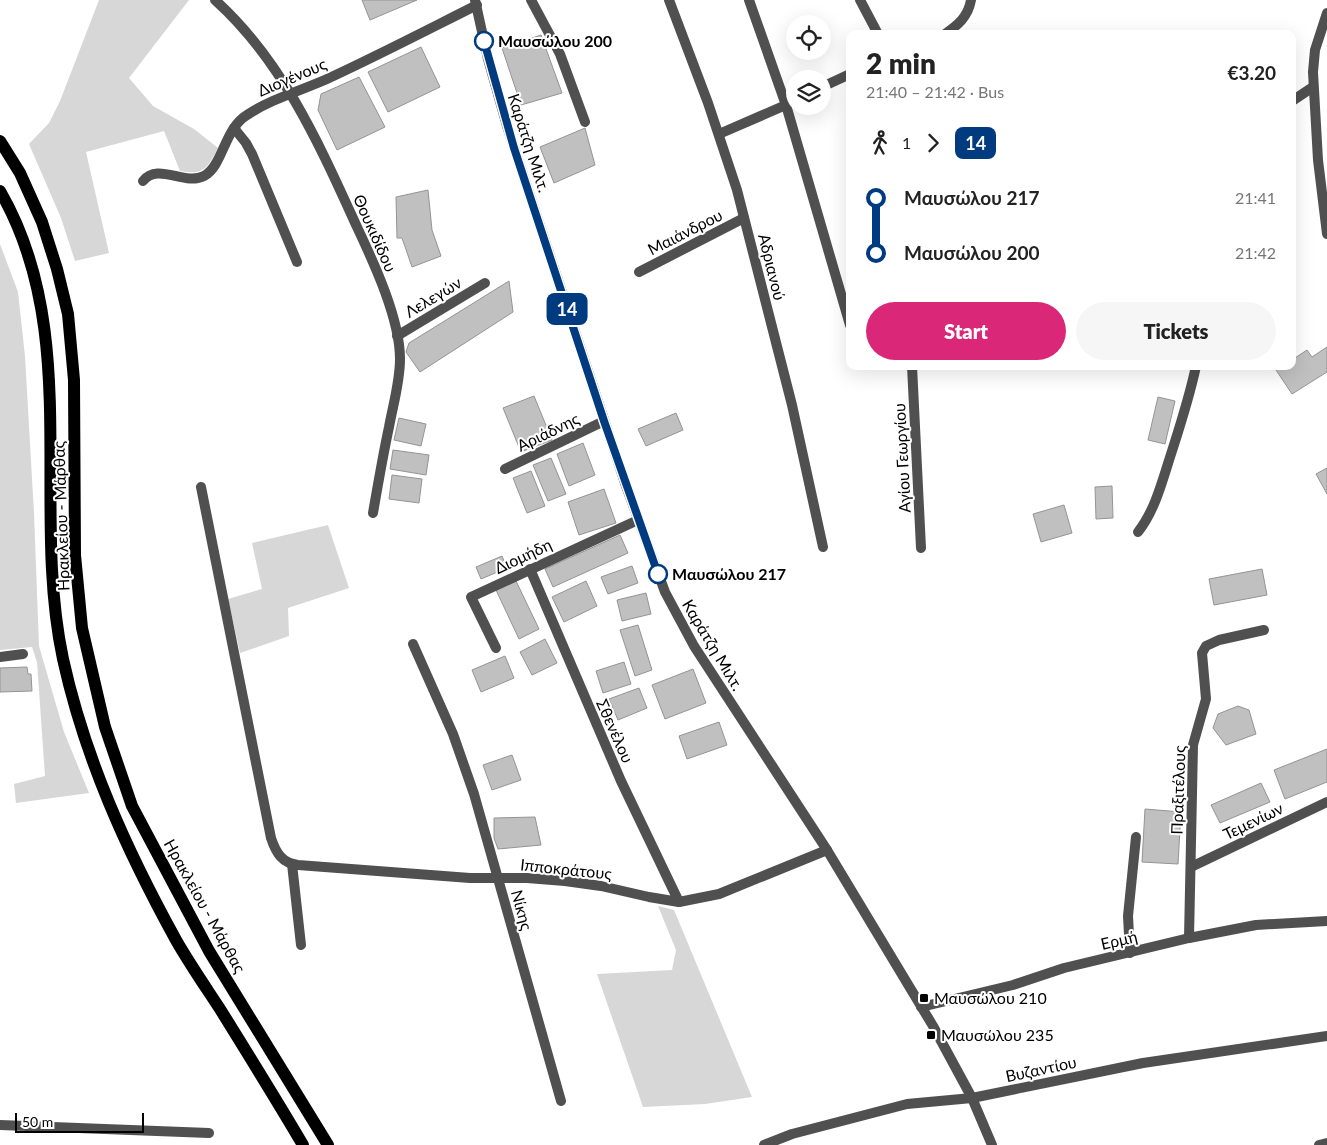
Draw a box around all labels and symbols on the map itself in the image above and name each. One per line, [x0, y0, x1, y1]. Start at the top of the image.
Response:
marker: Μαυσώλου 200 [474, 31, 494, 51]
place label: Μαυσώλου 200 [498, 31, 612, 50]
street label: Διογένους [255, 53, 330, 100]
street label: Καράτζη Μιλτ. [505, 91, 554, 195]
street label: Θουκιδίδου [350, 191, 401, 274]
street label: Μαιάνδρου [644, 205, 725, 258]
street label: Αδριανού [755, 232, 790, 302]
street label: Λελεγών [401, 272, 464, 321]
line badge: 14 [544, 293, 590, 325]
street label: Αγίου Γεωργίου [889, 403, 914, 513]
street label: Αριάδνης [514, 408, 583, 455]
street label: Ηρακλείου - Μάρθας [48, 440, 73, 591]
street label: Διομήδη [491, 534, 554, 577]
marker: Μαυσώλου 217 [648, 564, 668, 584]
place label: Μαυσώλου 217 [672, 564, 786, 583]
street label: Καράτζη Μιλτ. [679, 596, 748, 694]
street label: Σθενέλου [593, 696, 638, 766]
street label: Πραξιτέλους [1166, 745, 1190, 835]
street label: Τεμενίων [1220, 798, 1286, 843]
street label: Ηρακλείου - Μάρθας [161, 835, 250, 977]
street label: Ιπποκράτους [519, 854, 613, 883]
street label: Νίκης [508, 888, 537, 933]
street label: Ερμή [1099, 926, 1139, 953]
place label: Μαυσώλου 210 [934, 988, 1047, 1007]
marker: Μαυσώλου 210 [918, 992, 930, 1004]
place label: Μαυσώλου 235 [941, 1025, 1054, 1044]
marker: Μαυσώλου 235 [925, 1029, 937, 1041]
street label: Βυζαντίου [1004, 1052, 1078, 1085]
scale bar [15, 1110, 144, 1133]

